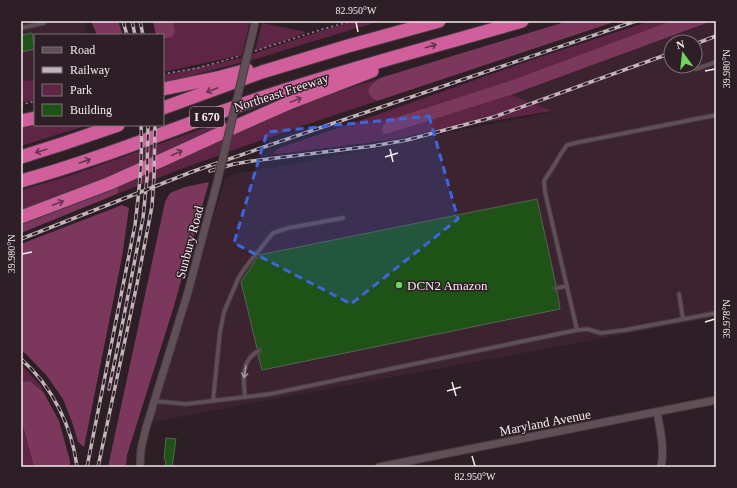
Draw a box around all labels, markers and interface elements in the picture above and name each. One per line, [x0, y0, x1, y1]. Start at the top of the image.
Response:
text: 82.950°W [336, 5, 377, 16]
legend [34, 34, 164, 126]
north arrow [663, 34, 703, 74]
text: N [675, 38, 686, 51]
one-way arrow [424, 42, 437, 50]
text: Road [70, 43, 95, 57]
text: 39.980°N [721, 50, 732, 88]
text: Railway [70, 63, 110, 77]
street label: Northeast Freeway [232, 70, 331, 115]
text: Park [70, 83, 92, 97]
one-way arrow [206, 87, 219, 94]
one-way arrow [290, 96, 302, 104]
text: Building [70, 103, 112, 117]
road number: I 670 [190, 107, 224, 127]
one-way arrow [35, 148, 48, 155]
one-way arrow [171, 149, 183, 156]
one-way arrow [79, 157, 91, 165]
one-way arrow [51, 199, 63, 207]
street label: Sunbury Road [173, 204, 207, 280]
text: 39.980°N [6, 235, 17, 273]
place label: DCN2 Amazon [407, 278, 488, 293]
marker: DCN2 Amazon [394, 280, 404, 290]
text: 39.978°N [721, 300, 732, 338]
one-way arrow [241, 365, 249, 378]
street label: Maryland Avenue [498, 406, 592, 439]
text: 82.950°W [455, 471, 496, 482]

